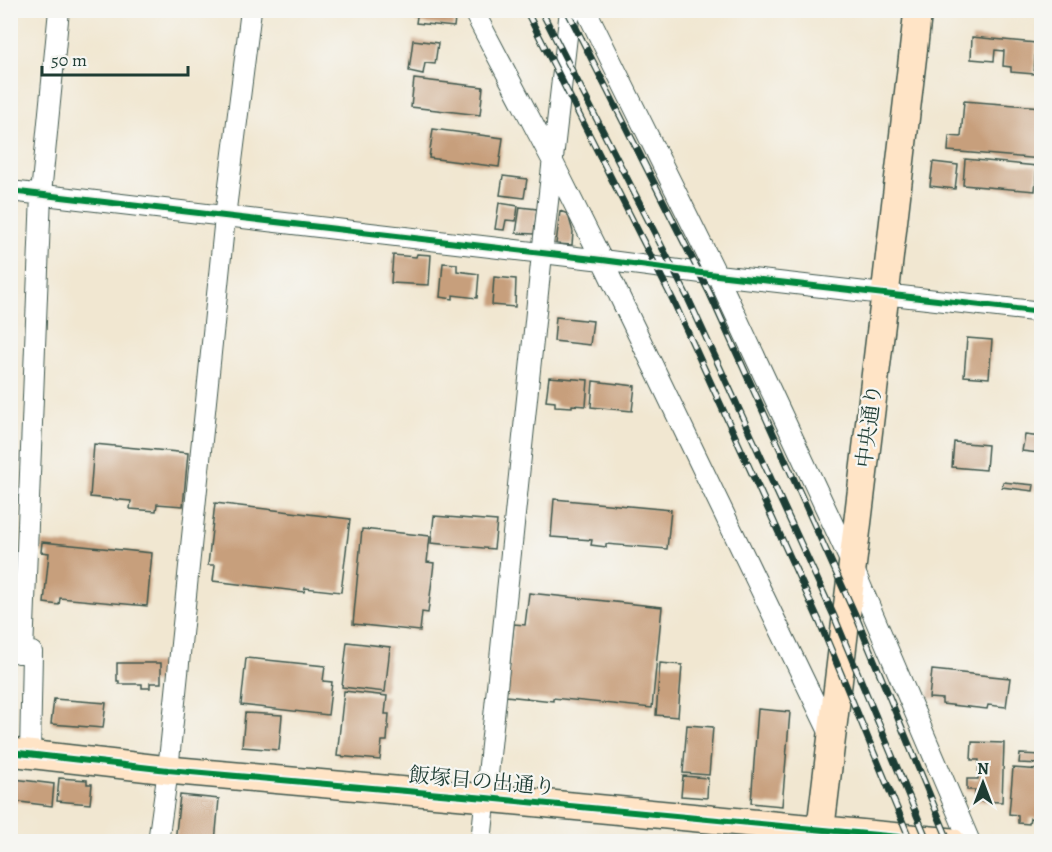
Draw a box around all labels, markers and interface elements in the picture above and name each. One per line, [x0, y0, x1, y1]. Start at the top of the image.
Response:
scale bar [42, 39, 188, 77]
text: 50 m [51, 48, 87, 72]
street label: 中央通り [850, 383, 888, 469]
north arrow [953, 753, 1013, 813]
text: N [977, 758, 989, 780]
street label: 飯塚日の出通り [408, 761, 556, 801]

